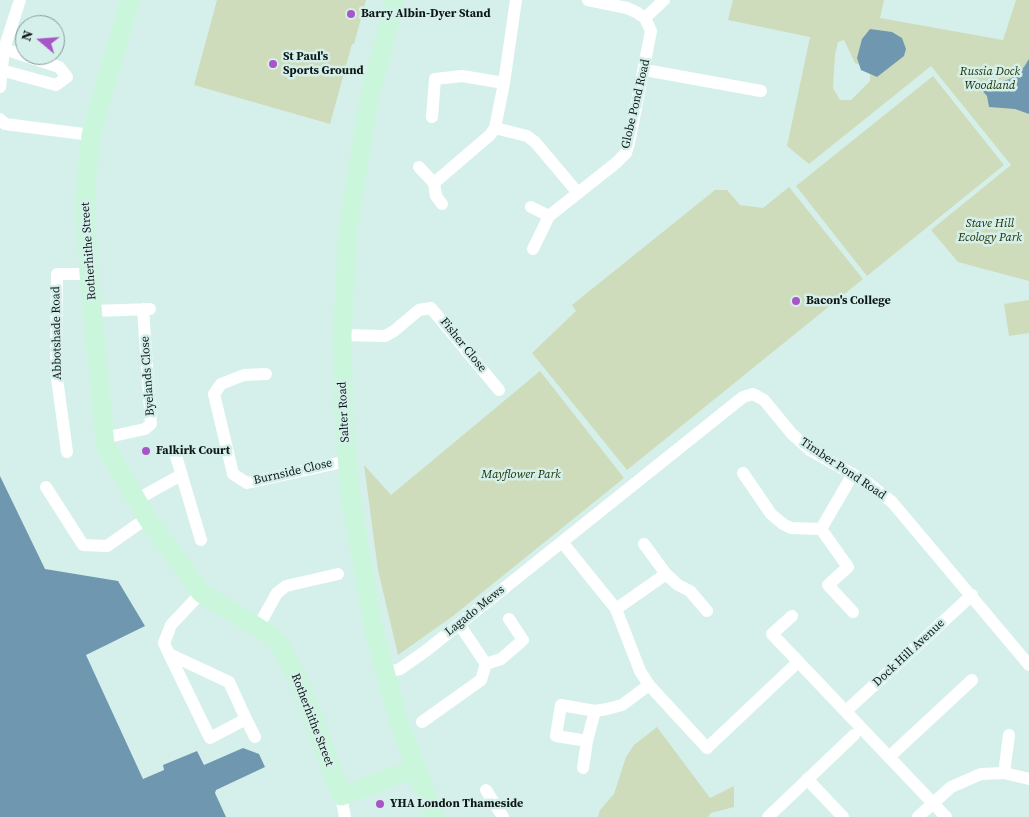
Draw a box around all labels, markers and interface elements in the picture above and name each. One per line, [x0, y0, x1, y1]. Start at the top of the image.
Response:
place label: Barry Albin-Dyer Stand [361, 7, 491, 21]
marker: Barry Albin-Dyer Stand [345, 8, 357, 20]
north arrow [15, 15, 65, 65]
text: N [16, 28, 38, 44]
place label: St Paul's Sports Ground [283, 50, 364, 78]
marker: St Paul's Sports Ground [267, 58, 279, 70]
street label: Globe Pond Road [619, 58, 653, 150]
park label: Russia Dock Woodland [960, 65, 1020, 93]
street label: Rotherhithe Street [78, 202, 100, 300]
park label: Stave Hill Ecology Park [958, 217, 1022, 245]
street label: Abbotshade Road [49, 286, 65, 380]
place label: Bacon's College [806, 294, 891, 308]
marker: Bacon's College [790, 295, 802, 307]
street label: Fisher Close [437, 315, 489, 375]
street label: Byelands Close [138, 336, 158, 416]
street label: Salter Road [335, 381, 353, 443]
street label: Timber Pond Road [798, 435, 888, 503]
place label: Falkirk Court [156, 444, 230, 458]
marker: Falkirk Court [140, 445, 152, 457]
street label: Burnside Close [252, 456, 334, 488]
park label: Mayflower Park [481, 468, 561, 482]
street label: Lagado Mews [442, 583, 508, 639]
street label: Dock Hill Avenue [870, 616, 948, 690]
street label: Rotherhithe Street [288, 672, 336, 768]
place label: YHA London Thameside [390, 797, 523, 811]
marker: YHA London Thameside [374, 798, 386, 810]

